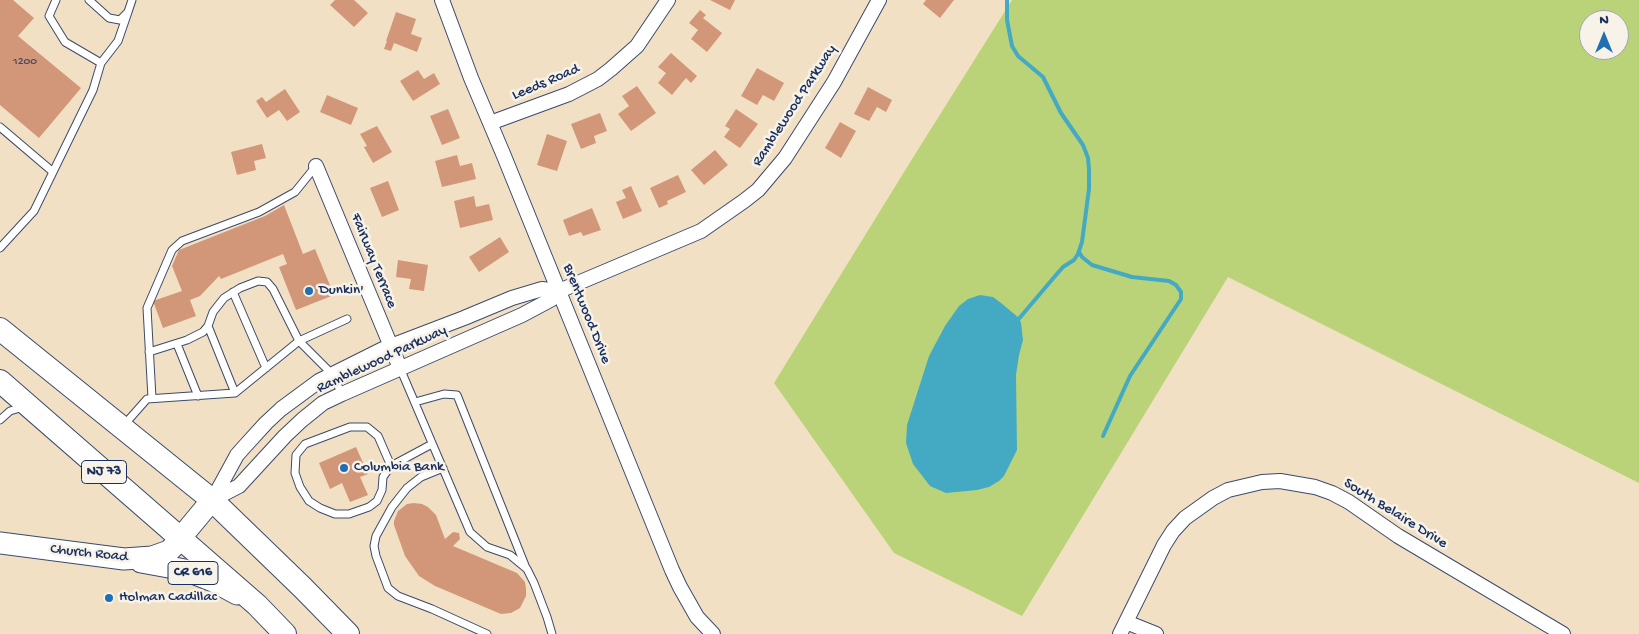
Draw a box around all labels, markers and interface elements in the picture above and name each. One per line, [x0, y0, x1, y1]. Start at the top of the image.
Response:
north arrow [1579, 10, 1629, 60]
text: N [1599, 12, 1609, 29]
street label: Ramblewood Parkway [749, 42, 841, 170]
house number: 1200 [13, 55, 37, 69]
street label: Leeds Road [510, 61, 582, 105]
street label: Fairway Terrace [346, 211, 400, 311]
street label: Brentwood Drive [558, 261, 614, 367]
place label: Dunkin' [319, 282, 364, 300]
marker: Dunkin' [303, 285, 315, 297]
street label: Ramblewood Parkway [314, 322, 450, 398]
place label: Columbia Bank [354, 459, 444, 477]
road number: NJ 73 [82, 461, 126, 484]
marker: Columbia Bank [338, 462, 350, 474]
street label: South Belaire Drive [1340, 475, 1450, 553]
street label: Church Road [49, 541, 129, 567]
road number: CR 616 [168, 562, 218, 584]
place label: Holman Cadillac [119, 589, 217, 607]
marker: Holman Cadillac [103, 592, 115, 604]

